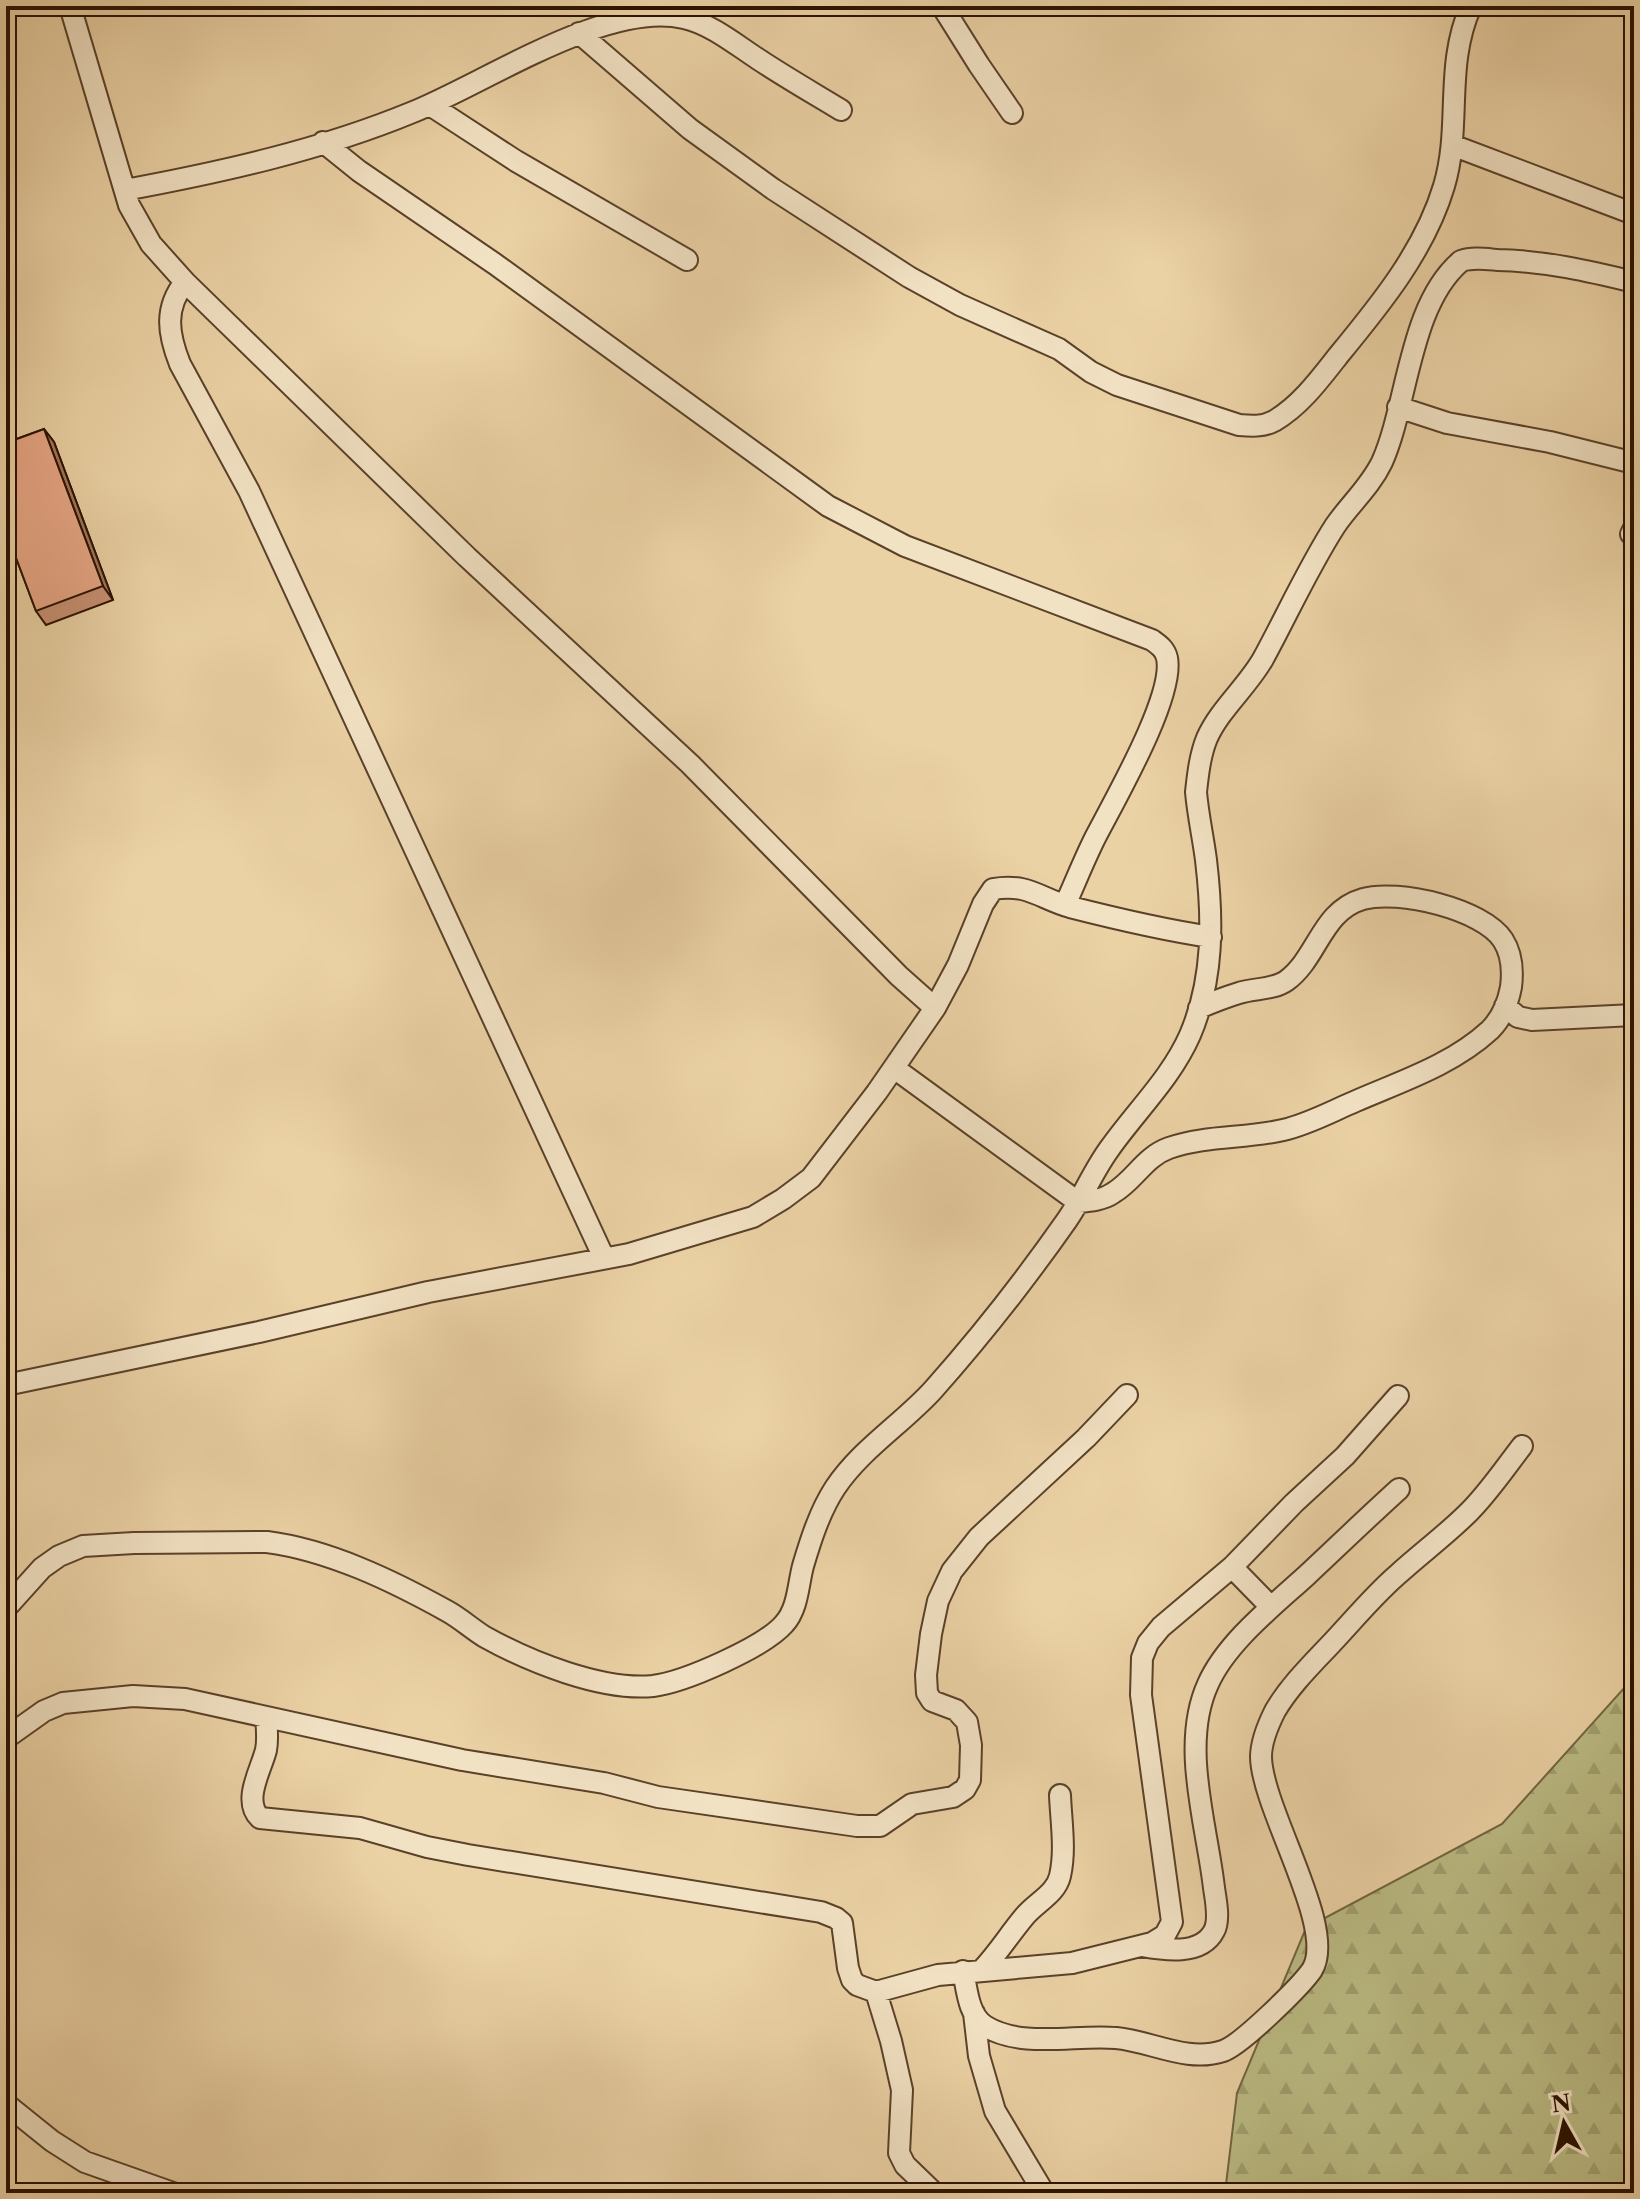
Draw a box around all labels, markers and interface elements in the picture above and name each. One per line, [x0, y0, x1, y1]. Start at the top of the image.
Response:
north arrow [1524, 2083, 1604, 2163]
text: N [1550, 2089, 1573, 2118]

